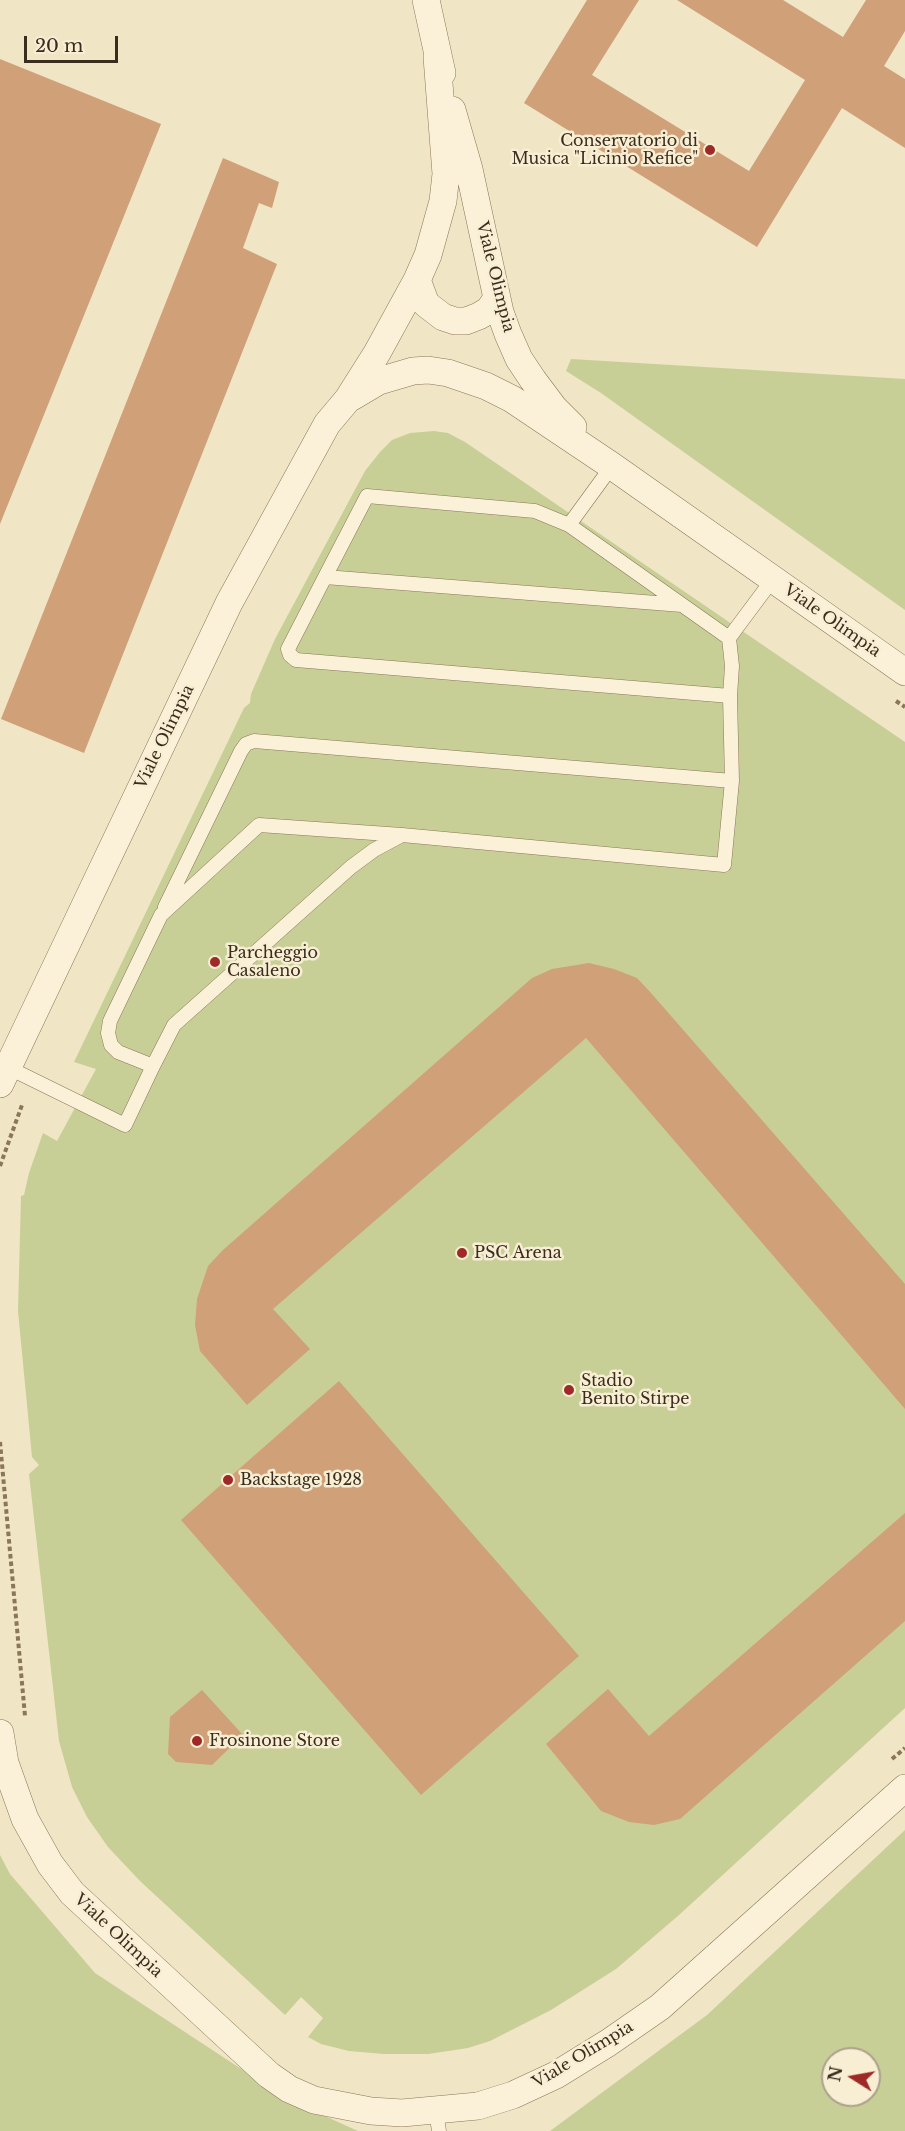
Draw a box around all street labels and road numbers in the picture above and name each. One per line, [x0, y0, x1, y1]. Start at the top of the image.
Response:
street label: Viale Olimpia [472, 220, 518, 334]
street label: Viale Olimpia [780, 581, 884, 661]
street label: Viale Olimpia [131, 682, 199, 792]
street label: Viale Olimpia [70, 1890, 166, 1982]
street label: Viale Olimpia [529, 2018, 637, 2092]

